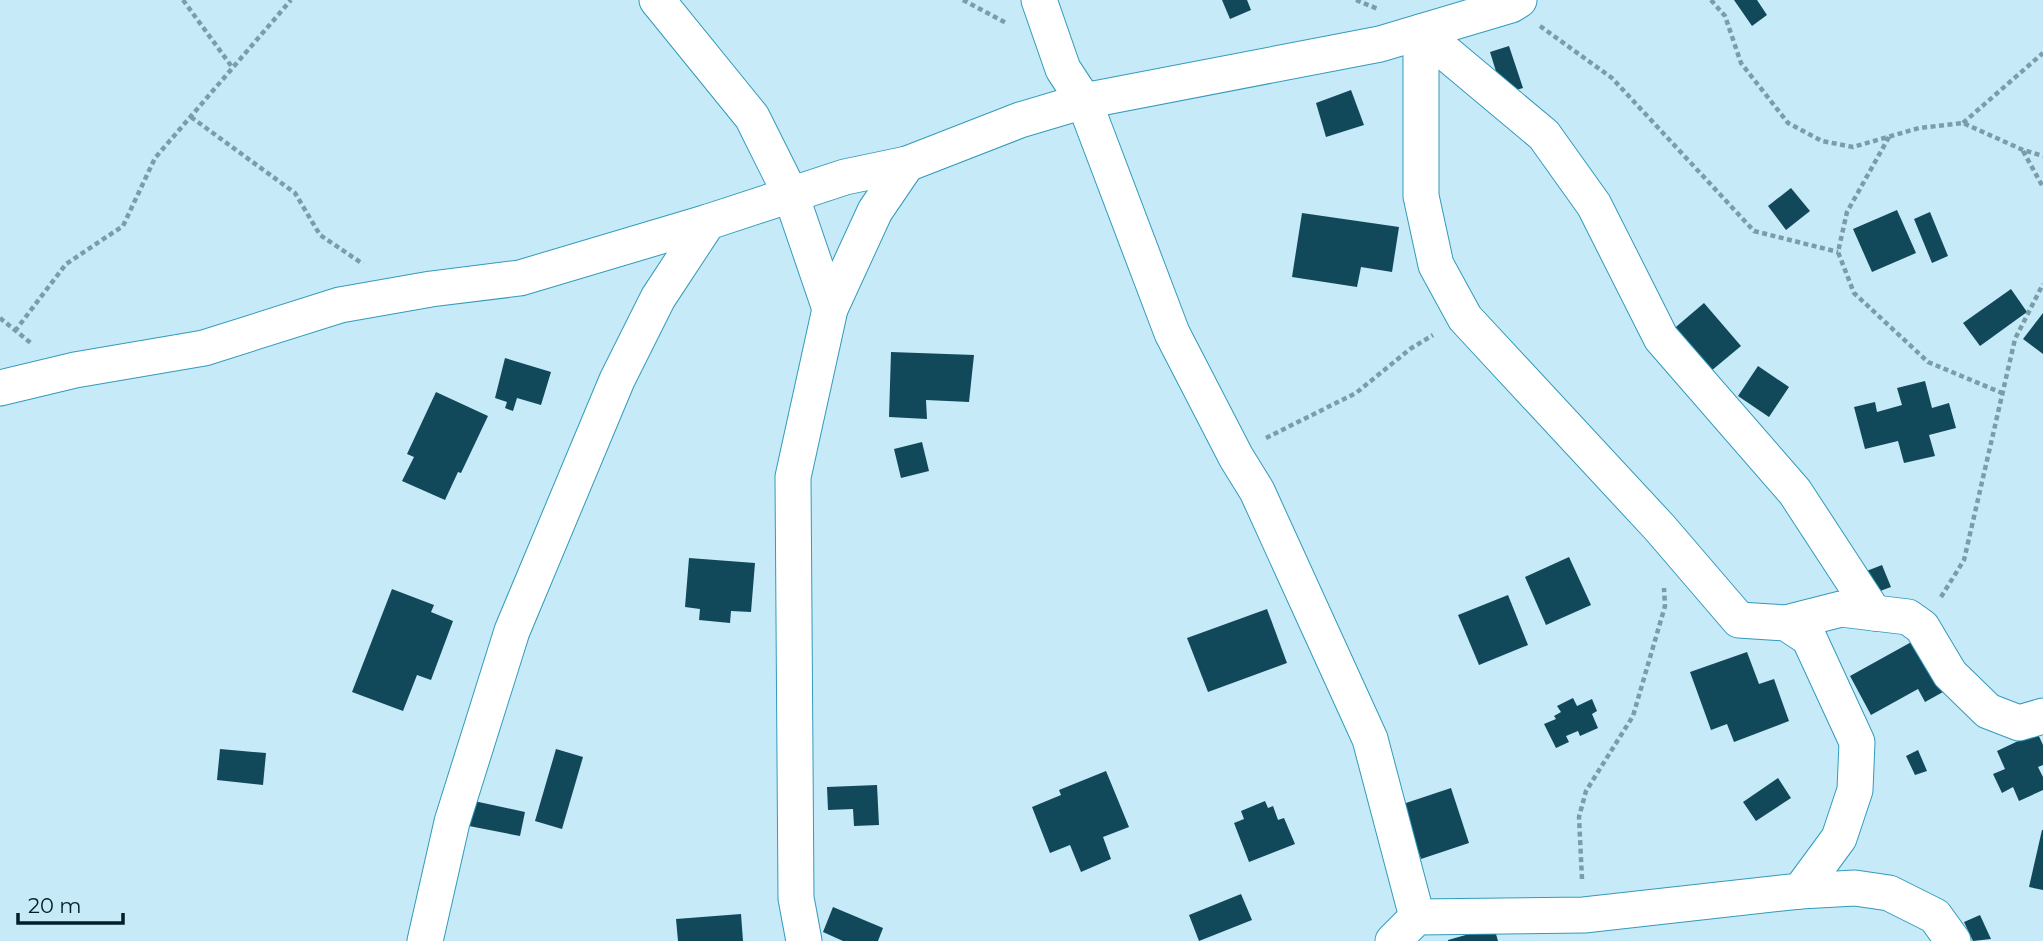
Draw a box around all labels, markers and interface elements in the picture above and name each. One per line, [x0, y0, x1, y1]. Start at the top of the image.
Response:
scale bar [18, 881, 122, 925]
text: 20 m [28, 893, 82, 918]

